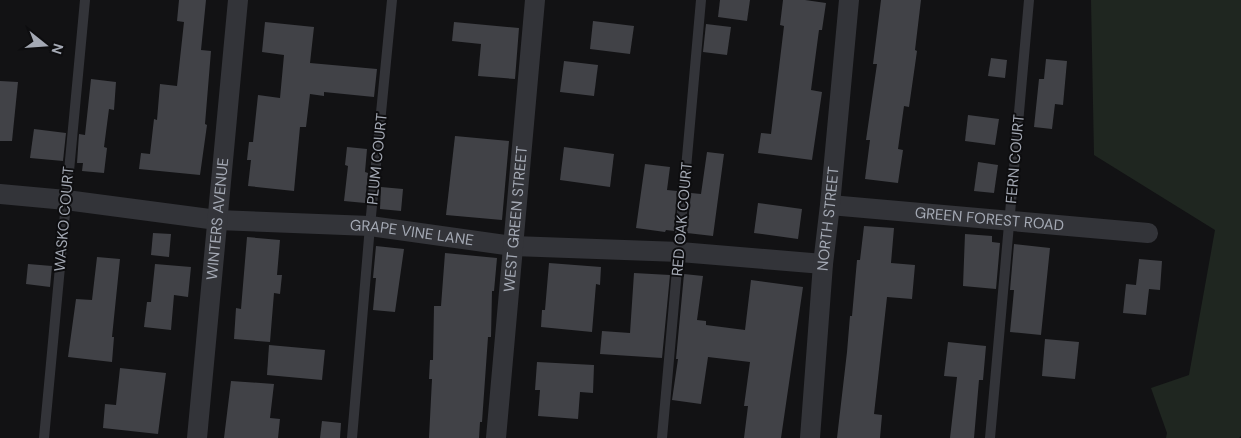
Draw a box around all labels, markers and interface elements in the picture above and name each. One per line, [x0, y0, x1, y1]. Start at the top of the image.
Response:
north arrow [20, 20, 70, 70]
text: N [47, 41, 68, 56]
street label: PLUM COURT [362, 112, 392, 206]
street label: FERN COURT [1001, 114, 1029, 204]
street label: WEST GREEN STREET [499, 145, 532, 293]
street label: WINTERS AVENUE [202, 157, 233, 281]
street label: RED OAK COURT [667, 161, 697, 277]
street label: WASKO COURT [49, 166, 79, 272]
street label: NORTH STREET [813, 166, 844, 272]
street label: GREEN FOREST ROAD [914, 203, 1065, 236]
street label: GRAPE VINE LANE [350, 215, 475, 250]

